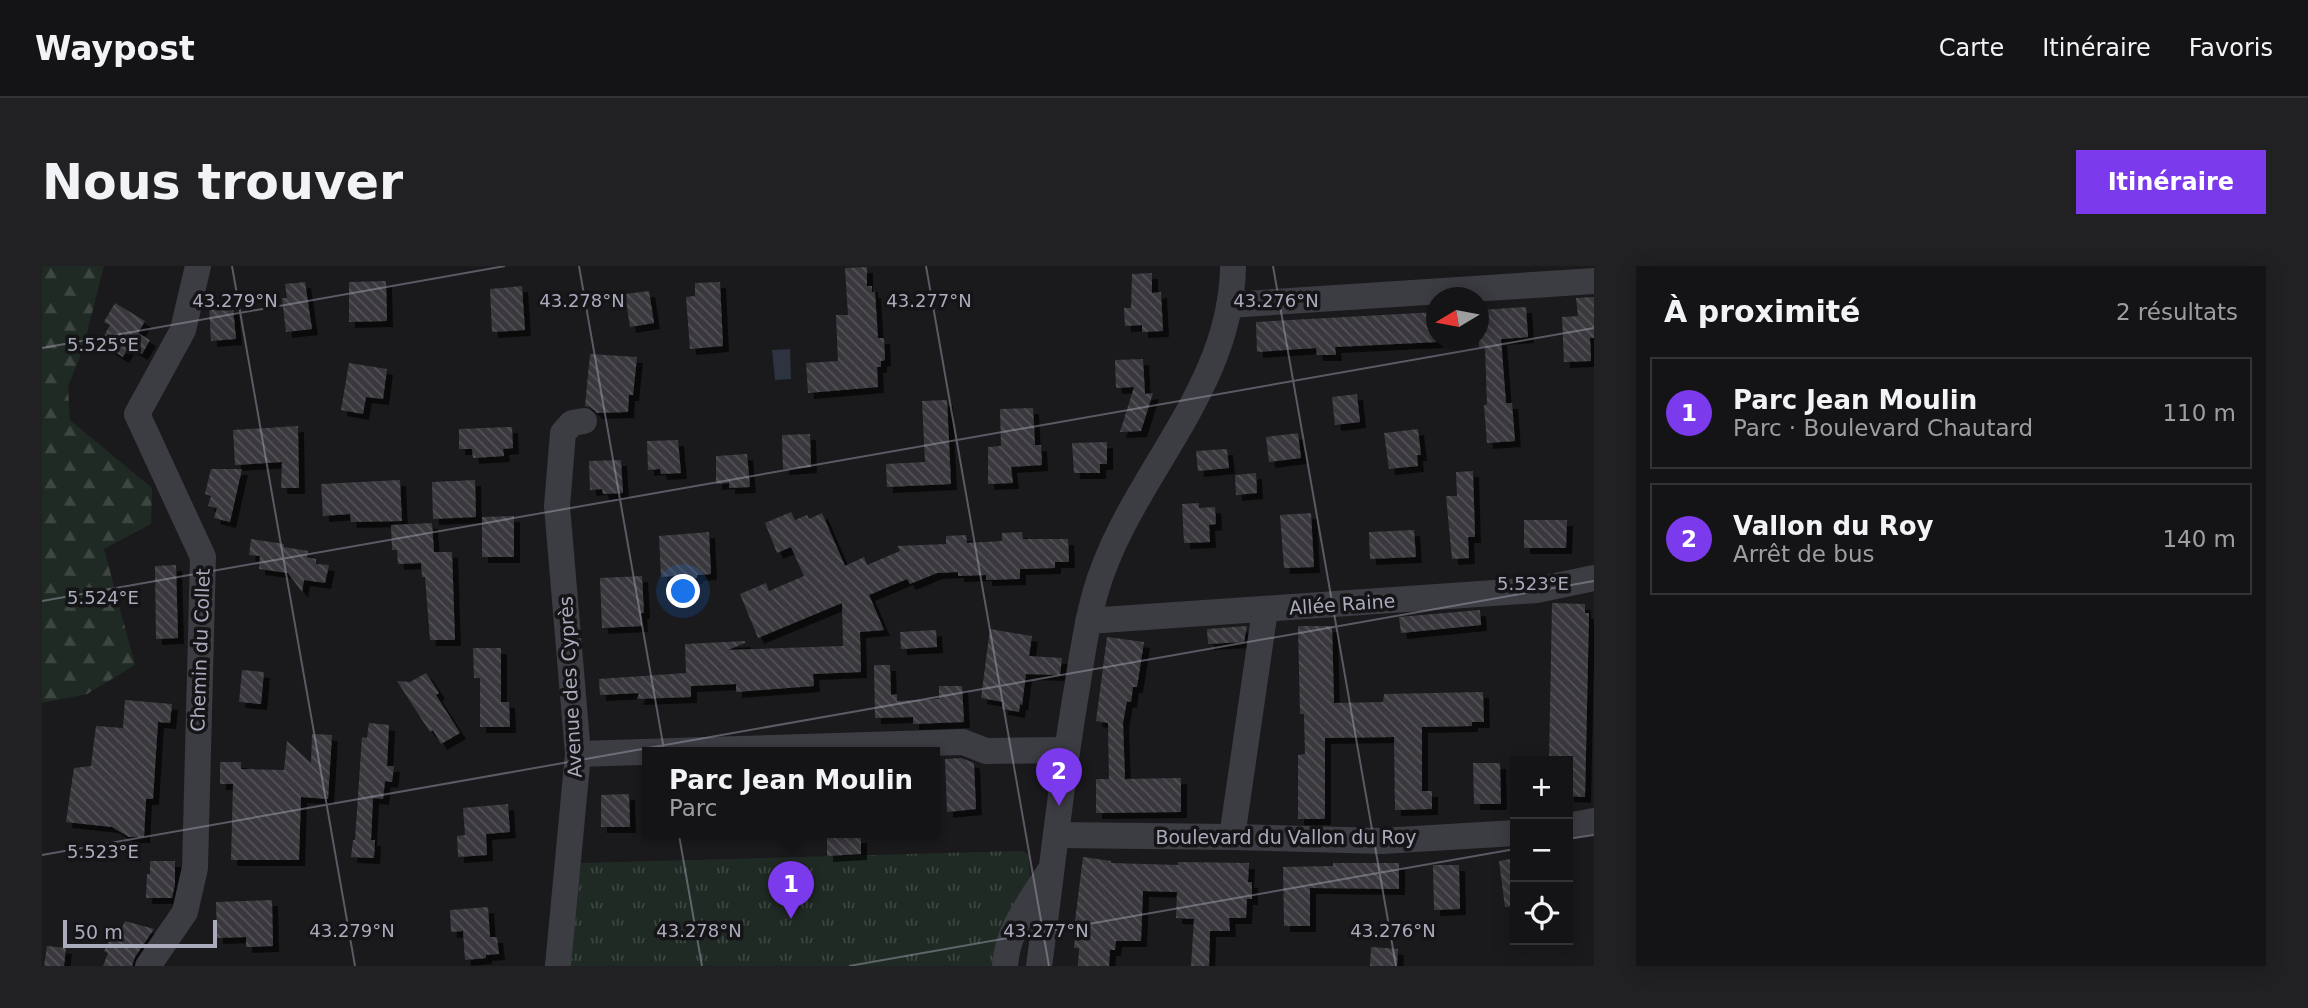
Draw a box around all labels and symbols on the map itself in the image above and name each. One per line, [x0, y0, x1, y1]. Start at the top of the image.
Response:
north arrow [1426, 287, 1489, 350]
text: 43.279°N [192, 290, 278, 311]
text: 43.278°N [539, 290, 625, 311]
text: 43.277°N [886, 290, 972, 311]
text: 43.276°N [1233, 290, 1319, 311]
text: 5.525°E [67, 334, 139, 355]
street label: Chemin du Collet [186, 568, 214, 732]
text: 5.523°E [1497, 573, 1569, 594]
your location [666, 574, 700, 608]
text: 5.524°E [67, 587, 139, 608]
street label: Allée Raine [1288, 589, 1396, 619]
street label: Avenue des Cyprès [554, 596, 586, 778]
pin: 2 [1036, 748, 1082, 806]
street label: Boulevard du Vallon du Roy [1155, 826, 1417, 848]
text: 5.523°E [67, 841, 139, 862]
pin: 1 [768, 861, 814, 919]
scale bar [63, 917, 217, 949]
text: 43.279°N [309, 920, 395, 941]
text: 43.278°N [656, 920, 742, 941]
text: 43.277°N [1003, 920, 1089, 941]
text: 43.276°N [1350, 920, 1436, 941]

